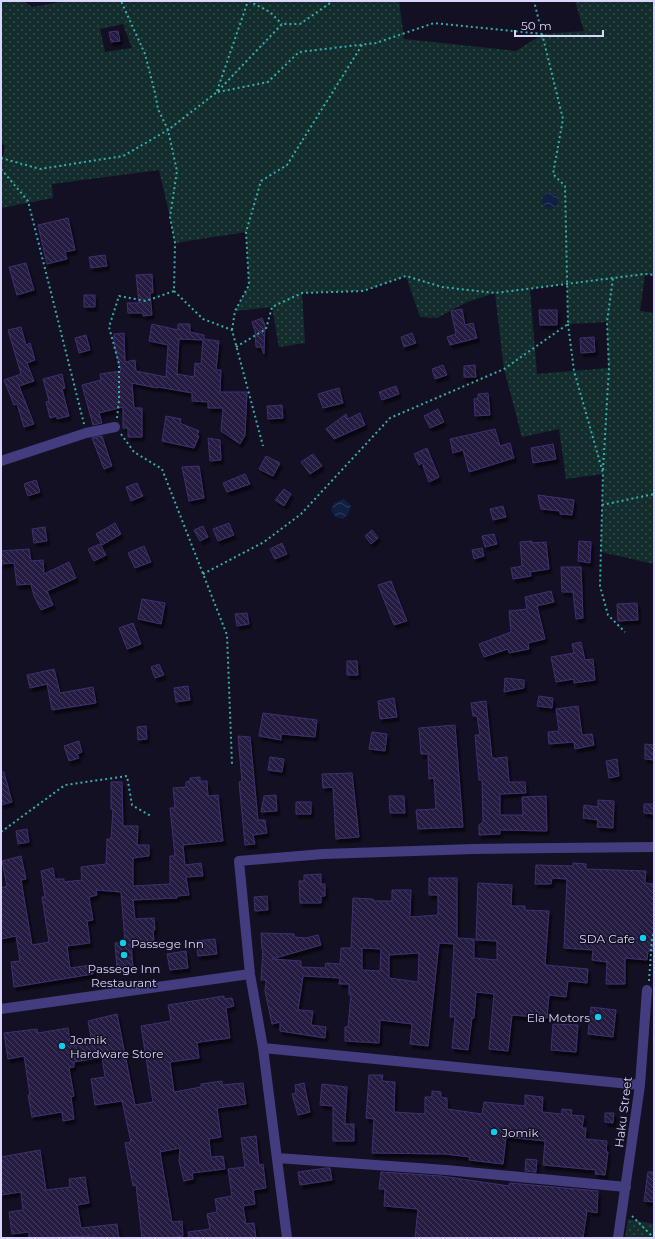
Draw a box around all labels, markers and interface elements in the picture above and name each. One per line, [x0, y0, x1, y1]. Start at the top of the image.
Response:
scale bar [515, 12, 603, 38]
text: 50 m [521, 18, 552, 33]
place label: SDA Cafe [579, 931, 635, 946]
marker: SDA Cafe [638, 933, 648, 943]
place label: Passege Inn [131, 936, 204, 951]
marker: Passege Inn [118, 938, 128, 948]
marker: Passege Inn Restaurant [119, 950, 129, 960]
place label: Passege Inn Restaurant [88, 961, 160, 990]
place label: Ela Motors [527, 1010, 590, 1025]
marker: Ela Motors [593, 1012, 603, 1022]
place label: Jomik Hardware Store [69, 1032, 164, 1061]
marker: Jomik Hardware Store [57, 1041, 67, 1051]
street label: Haku Street [611, 1076, 635, 1148]
place label: Jomik [501, 1125, 539, 1140]
marker: Jomik [489, 1127, 499, 1137]

